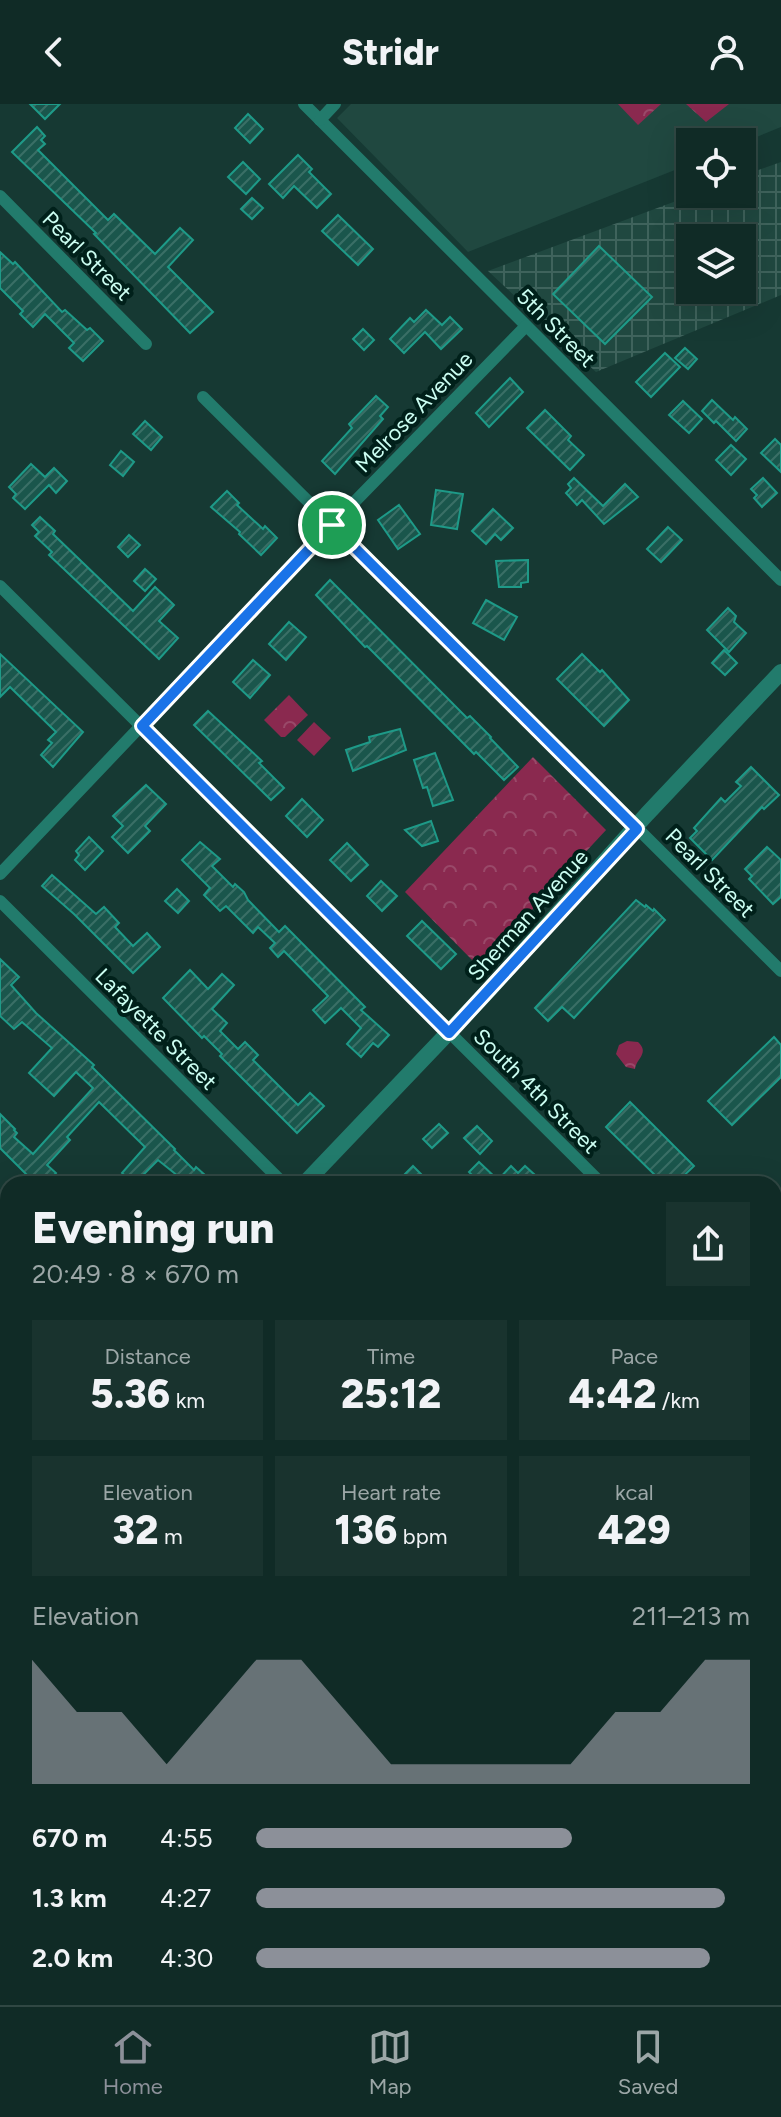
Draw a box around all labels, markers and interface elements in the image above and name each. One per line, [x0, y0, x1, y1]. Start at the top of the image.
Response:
icon: back [32, 30, 76, 74]
icon: person [705, 30, 749, 74]
text: Stridr [342, 31, 439, 74]
map controls [676, 128, 756, 304]
button: locate [676, 128, 756, 208]
street label: Pearl Street [37, 206, 137, 306]
button: layers [676, 224, 756, 304]
street label: 5th Street [511, 283, 601, 373]
street label: Melrose Avenue [349, 346, 479, 478]
pin [298, 491, 366, 559]
icon: arrive [310, 503, 354, 547]
street label: Pearl Street [660, 823, 760, 923]
street label: Sherman Avenue [462, 844, 594, 986]
street label: Lafayette Street [90, 963, 222, 1095]
street label: South 4th Street [468, 1023, 604, 1159]
text: Evening run [32, 1201, 274, 1254]
button: share [666, 1202, 750, 1286]
text: 20:49 · 8 × 670 m [32, 1258, 239, 1290]
text: Distance [105, 1343, 191, 1370]
text: Time [367, 1343, 415, 1370]
text: Pace [610, 1343, 658, 1370]
text: 5.36 [90, 1370, 170, 1418]
text: 25:12 [341, 1370, 441, 1418]
text: 4:42 [569, 1370, 656, 1418]
text: km [170, 1387, 205, 1414]
text: /km [656, 1387, 700, 1414]
text: Elevation [102, 1479, 193, 1506]
text: Heart rate [341, 1479, 441, 1506]
text: kcal [615, 1479, 654, 1506]
text: 32 [113, 1506, 159, 1554]
text: 136 [335, 1506, 397, 1554]
text: 429 [598, 1506, 671, 1554]
text: m [159, 1523, 183, 1550]
text: bpm [397, 1523, 447, 1550]
text: Elevation [32, 1600, 139, 1632]
text: 211–213 m [632, 1600, 750, 1632]
text: 670 m [32, 1822, 107, 1854]
text: 4:55 [160, 1822, 213, 1854]
text: 1.3 km [32, 1882, 107, 1914]
text: 4:27 [160, 1882, 211, 1914]
text: 2.0 km [32, 1942, 113, 1974]
text: 4:30 [160, 1942, 214, 1974]
tab: Home [103, 2025, 163, 2100]
tab: Map [368, 2025, 412, 2100]
tab: Saved [618, 2025, 678, 2100]

